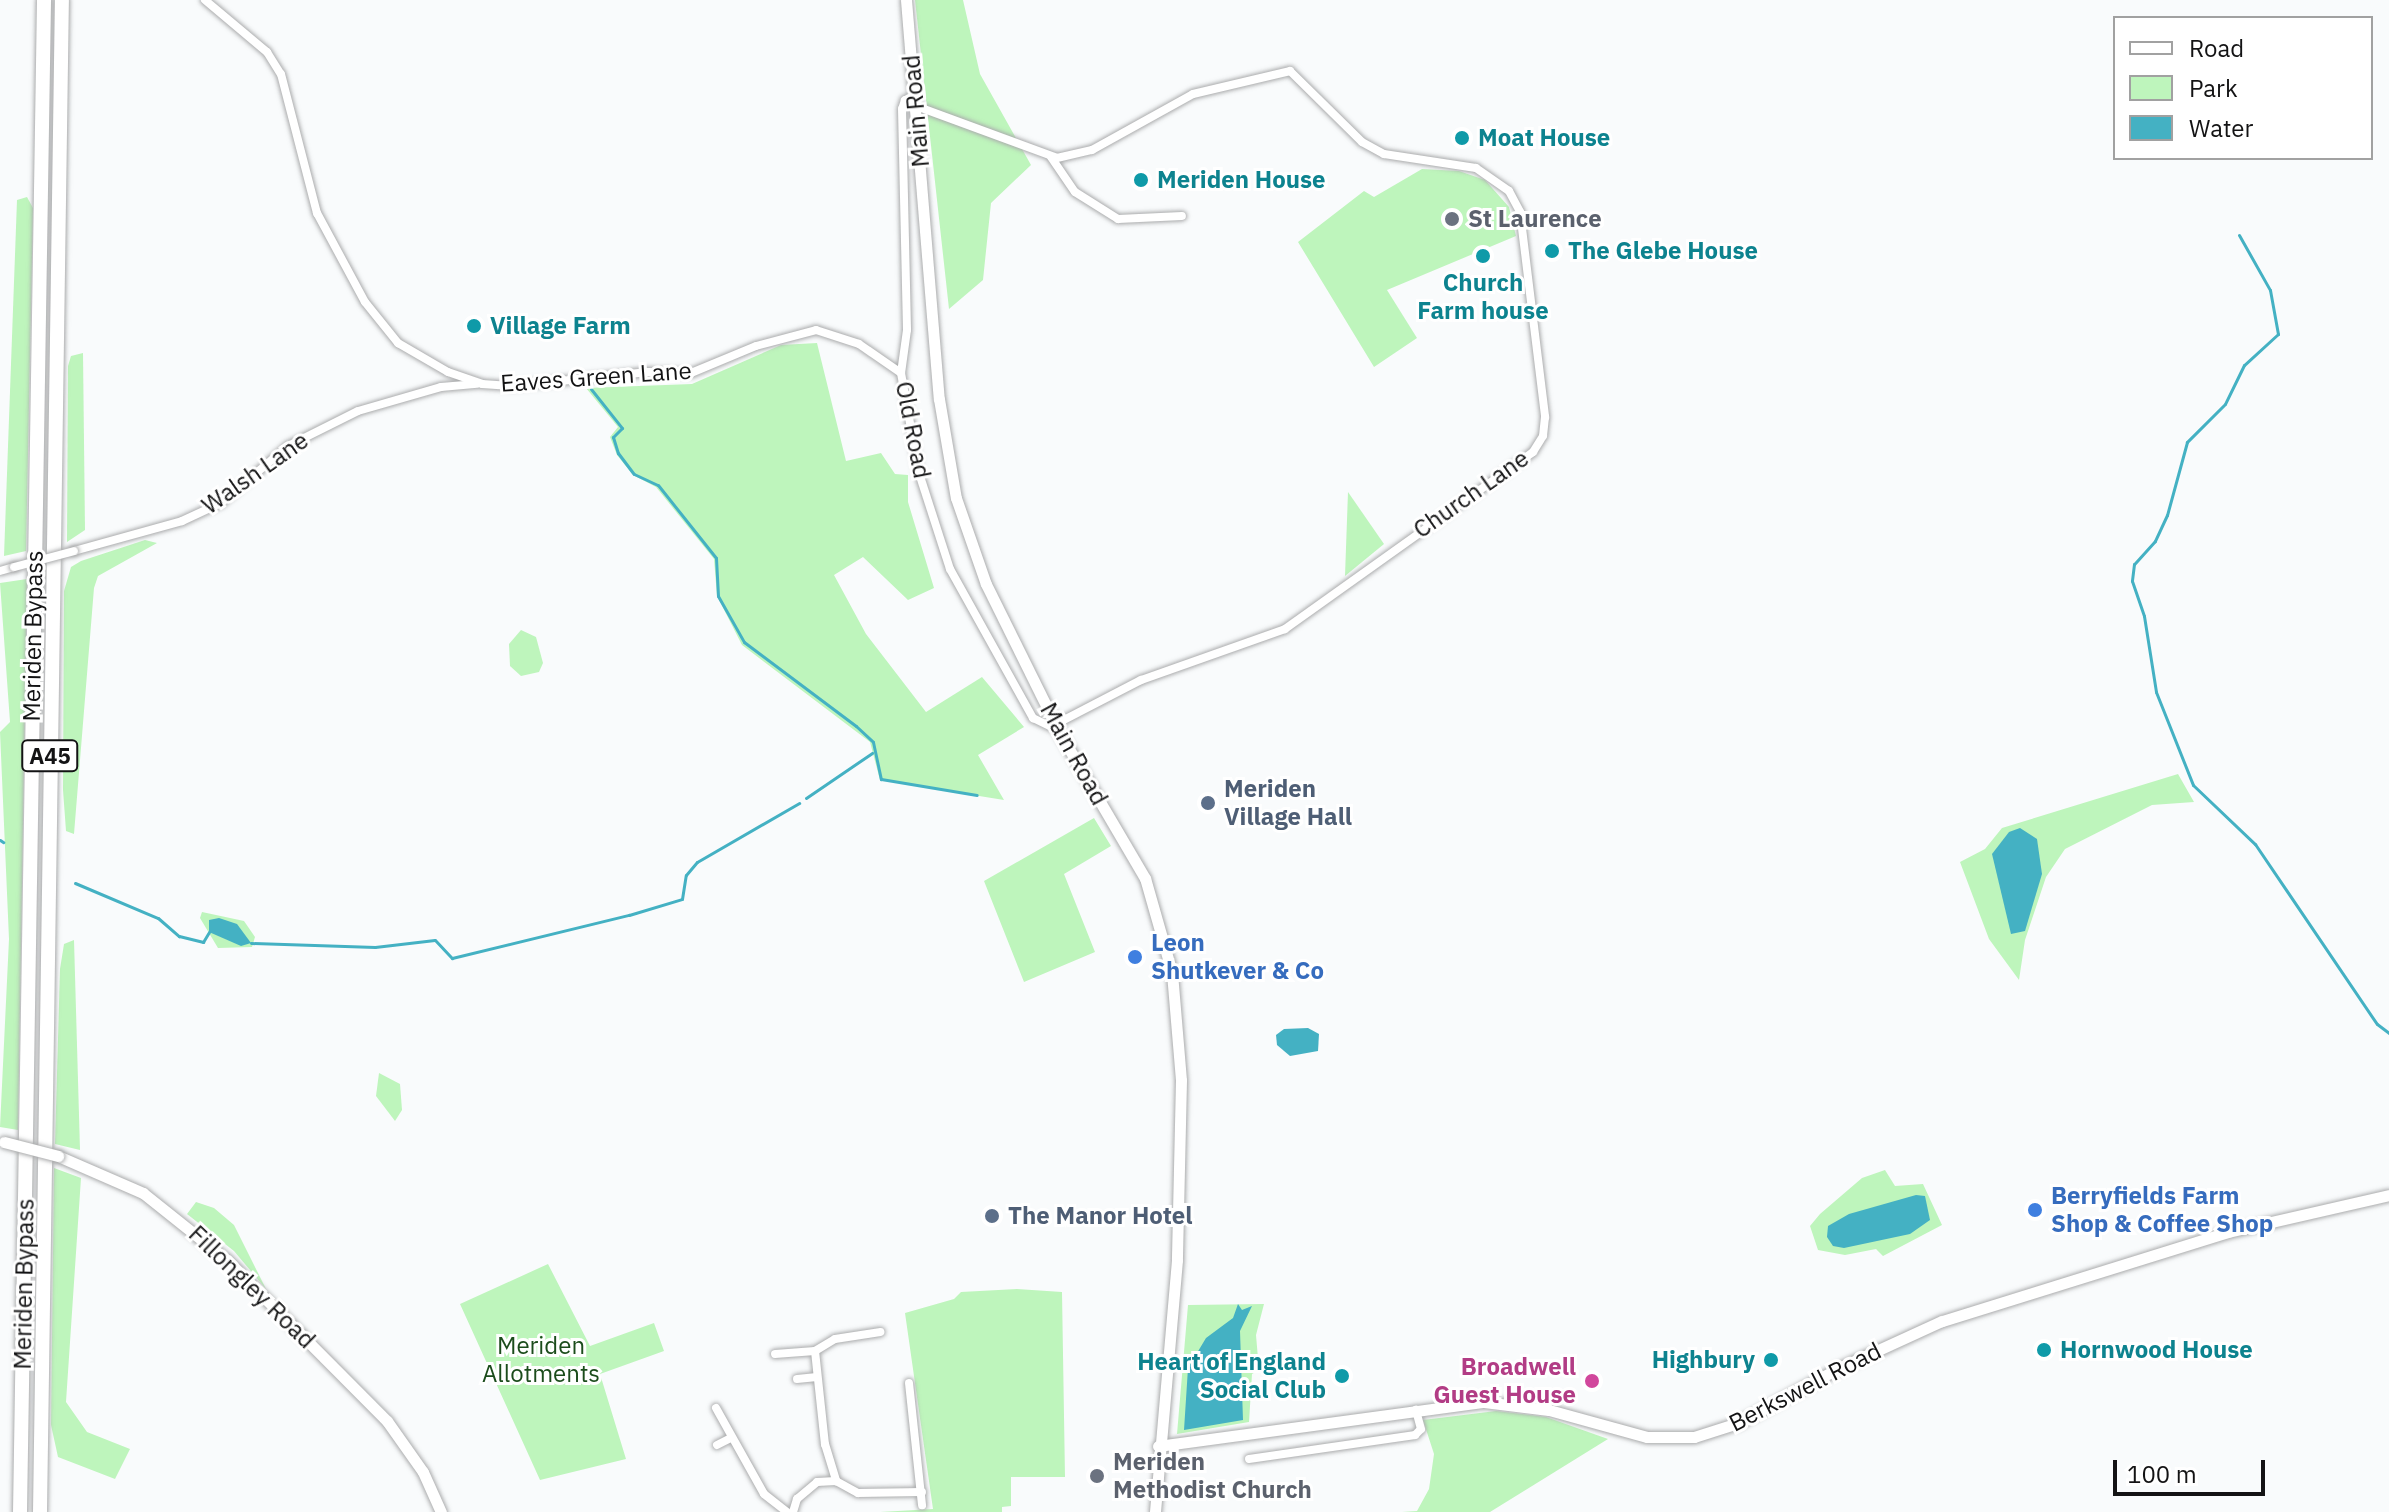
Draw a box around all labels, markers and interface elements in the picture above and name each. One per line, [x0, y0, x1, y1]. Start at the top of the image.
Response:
legend [2113, 16, 2373, 160]
text: Road [2189, 32, 2244, 64]
street label: Main Road [897, 54, 935, 168]
text: Park [2189, 72, 2238, 104]
text: Water [2189, 112, 2253, 144]
place label: Moat House [1478, 124, 1610, 152]
marker: Moat House [1453, 129, 1471, 147]
place label: Meriden House [1157, 166, 1326, 194]
marker: Meriden House [1132, 171, 1150, 189]
place label: St Laurence [1468, 205, 1602, 233]
marker: St Laurence [1443, 210, 1461, 228]
place label: The Glebe House [1568, 237, 1758, 265]
marker: The Glebe House [1543, 242, 1561, 260]
marker: Church Farm house [1474, 247, 1492, 265]
place label: Church Farm house [1417, 269, 1549, 325]
place label: Village Farm [490, 312, 631, 340]
marker: Village Farm [465, 317, 483, 335]
street label: Eaves Green Lane [500, 356, 692, 398]
street label: Old Road [889, 379, 937, 481]
street label: Walsh Lane [196, 426, 314, 520]
street label: Church Lane [1408, 444, 1534, 544]
street label: Meriden Bypass [17, 550, 49, 722]
street label: Main Road [1034, 698, 1114, 810]
road number: A45 [20, 738, 80, 774]
place label: Meriden Village Hall [1224, 775, 1352, 831]
marker: Meriden Village Hall [1199, 794, 1217, 812]
place label: Leon Shutkever & Co [1151, 929, 1324, 985]
marker: Leon Shutkever & Co [1126, 948, 1144, 966]
place label: Berryfields Farm Shop & Coffee Shop [2051, 1182, 2273, 1238]
street label: Meriden Bypass [8, 1198, 40, 1370]
marker: Berryfields Farm Shop & Coffee Shop [2026, 1201, 2044, 1219]
place label: The Manor Hotel [1008, 1202, 1193, 1230]
marker: The Manor Hotel [983, 1207, 1001, 1225]
street label: Fillongley Road [183, 1220, 321, 1354]
park label: Meriden Allotments [482, 1332, 600, 1388]
street label: Berkswell Road [1724, 1336, 1886, 1438]
place label: Hornwood House [2060, 1336, 2253, 1364]
marker: Hornwood House [2035, 1341, 2053, 1359]
place label: Highbury [1652, 1346, 1755, 1374]
place label: Heart of England Social Club [1137, 1348, 1326, 1404]
marker: Highbury [1762, 1351, 1780, 1369]
place label: Broadwell Guest House [1433, 1353, 1576, 1409]
marker: Heart of England Social Club [1333, 1367, 1351, 1385]
marker: Broadwell Guest House [1583, 1372, 1601, 1390]
scale bar [2117, 1444, 2269, 1494]
place label: Meriden Methodist Church [1113, 1448, 1312, 1504]
text: 100 m [2127, 1458, 2197, 1490]
marker: Meriden Methodist Church [1088, 1467, 1106, 1485]

